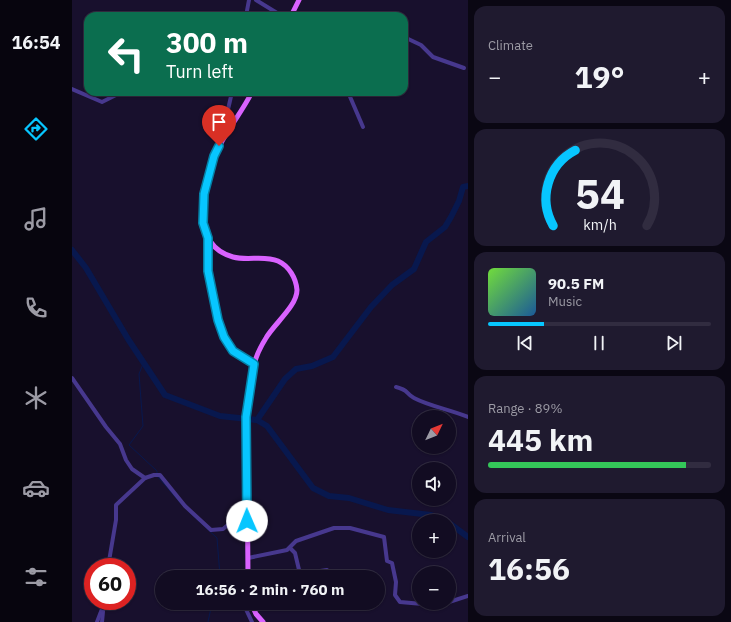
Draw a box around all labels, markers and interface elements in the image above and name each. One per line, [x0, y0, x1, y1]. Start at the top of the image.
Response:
text: 300 m [166, 24, 248, 61]
icon: left [100, 28, 152, 80]
text: 16:54 [11, 31, 61, 54]
text: Climate [488, 37, 533, 54]
text: 19° [574, 57, 625, 96]
text: Turn left [166, 60, 234, 83]
text: − [488, 62, 501, 91]
text: + [698, 62, 711, 91]
pin [202, 105, 236, 146]
icon: arrive [208, 111, 230, 133]
icon: directions [22, 115, 50, 143]
text: 54 [575, 166, 624, 220]
icon: music [22, 205, 50, 233]
text: km/h [583, 214, 616, 233]
text: 90.5 FM [548, 274, 604, 293]
text: Music [548, 293, 582, 310]
icon: phone [22, 294, 50, 322]
icon: previous [514, 332, 536, 354]
icon: pause [588, 332, 610, 354]
icon: next [663, 332, 685, 354]
icon: climate [22, 384, 50, 412]
text: Range · 89% [488, 400, 562, 417]
north arrow [412, 410, 456, 454]
map controls [412, 410, 456, 610]
text: 445 km [488, 420, 593, 459]
button: sound [412, 462, 456, 506]
icon: car [22, 474, 50, 502]
position arrow [226, 500, 268, 542]
button: + [412, 514, 456, 558]
text: Arrival [488, 529, 526, 546]
text: 16:56 [488, 549, 570, 588]
speed limit sign: 60 [84, 558, 136, 610]
icon: filters [22, 563, 50, 591]
button: − [412, 566, 456, 610]
text: 16:56 · 2 min · 760 m [196, 580, 344, 599]

